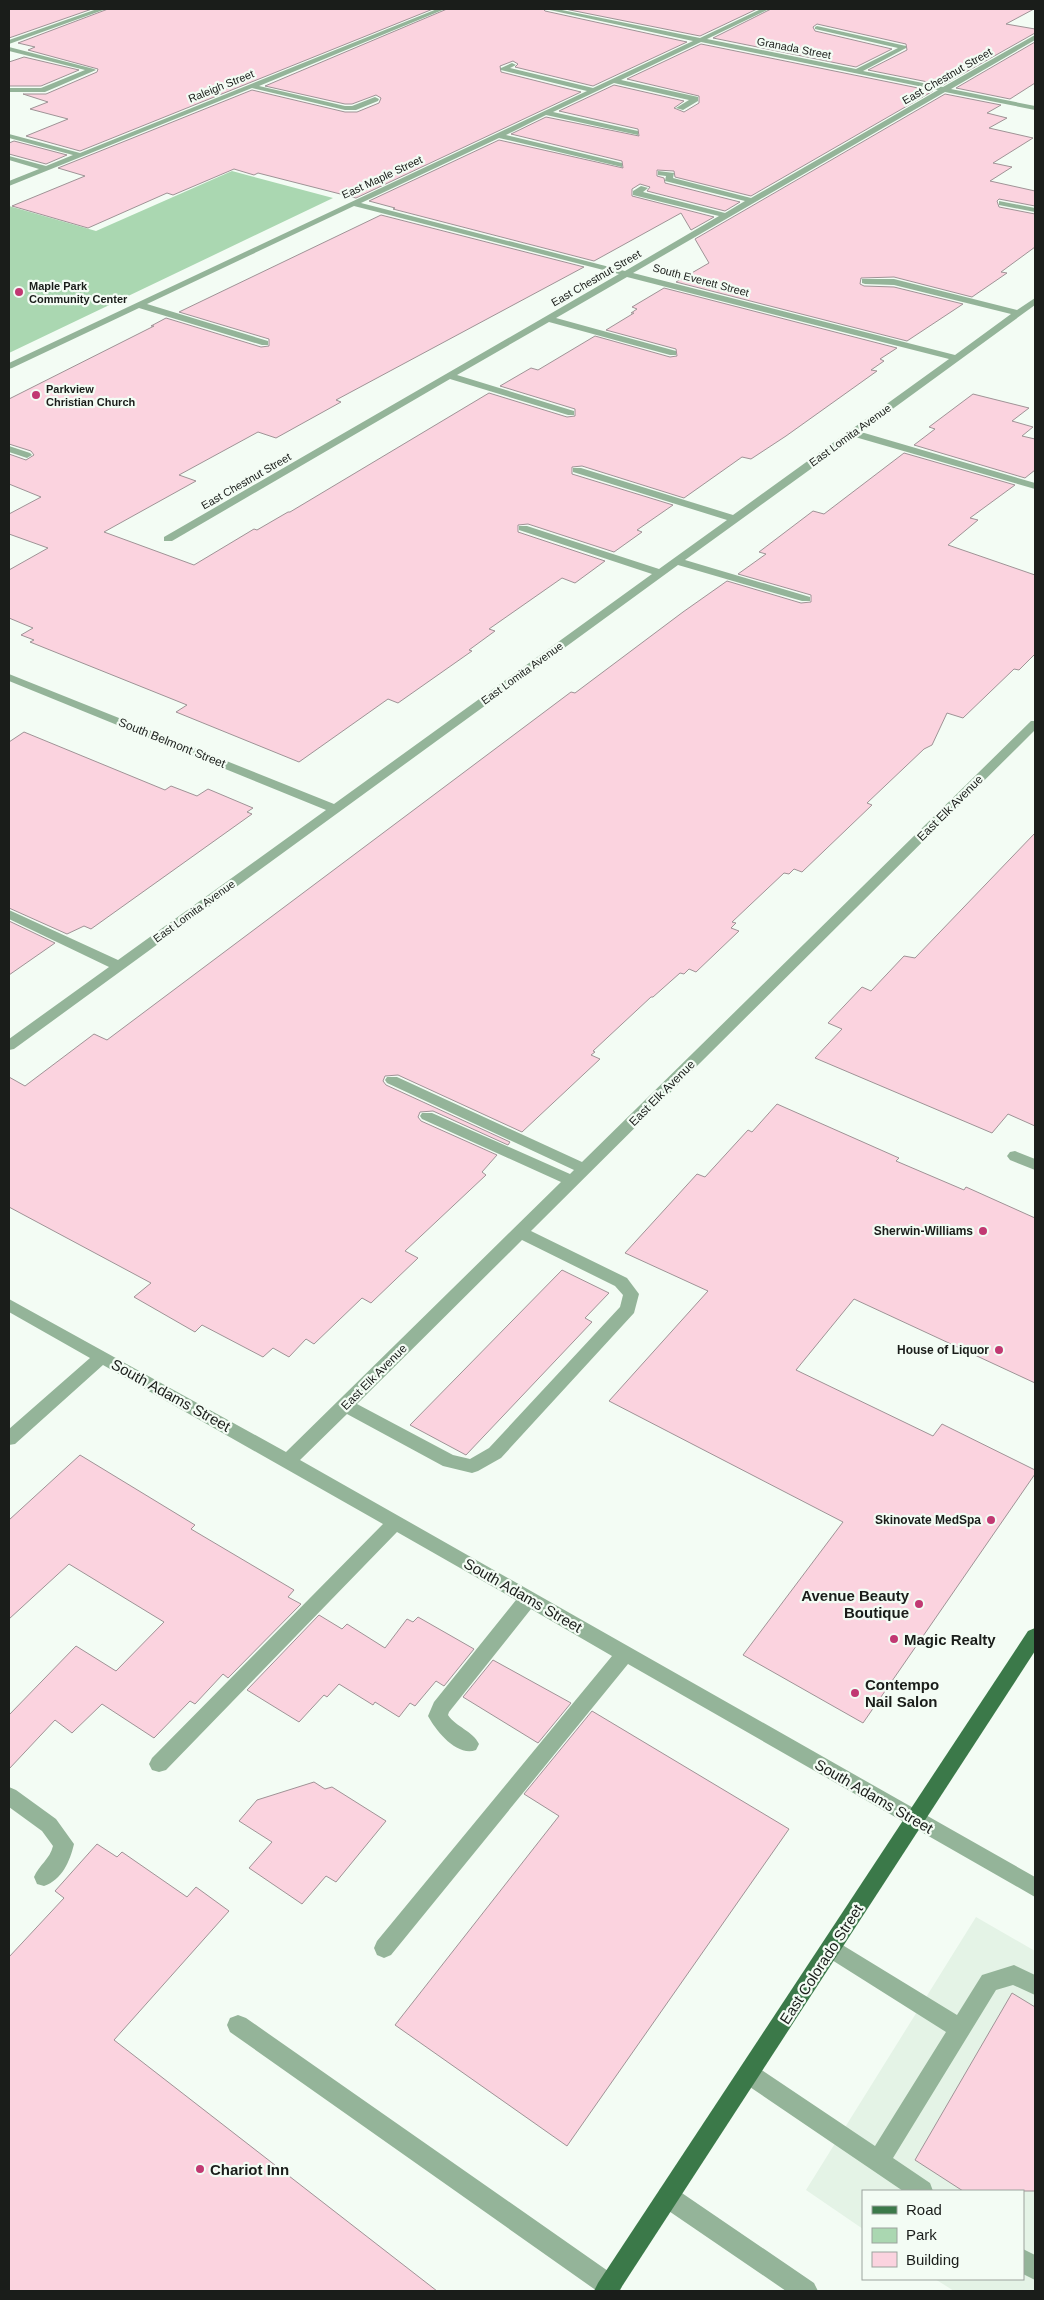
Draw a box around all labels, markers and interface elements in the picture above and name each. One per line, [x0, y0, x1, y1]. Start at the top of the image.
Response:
street label: Granada Street [756, 35, 832, 61]
street label: East Chestnut Street [900, 45, 994, 107]
street label: Raleigh Street [186, 67, 256, 105]
street label: East Maple Street [340, 153, 424, 201]
street label: East Chestnut Street [549, 247, 643, 309]
street label: South Everett Street [652, 261, 750, 299]
place label: Maple Park Community Center [29, 280, 128, 305]
marker: Maple Park Community Center [13, 286, 25, 298]
place label: Parkview Christian Church [46, 383, 136, 408]
marker: Parkview Christian Church [30, 389, 42, 401]
street label: East Lomita Avenue [807, 401, 893, 469]
street label: East Chestnut Street [199, 450, 293, 512]
street label: East Lomita Avenue [479, 639, 565, 707]
street label: South Belmont Street [116, 715, 228, 771]
street label: East Elk Avenue [914, 772, 986, 844]
street label: East Lomita Avenue [151, 877, 237, 945]
street label: East Elk Avenue [626, 1057, 698, 1129]
place label: Sherwin-Williams [874, 1224, 973, 1238]
marker: Sherwin-Williams [977, 1225, 989, 1237]
street label: East Elk Avenue [338, 1341, 410, 1413]
place label: House of Liquor [897, 1343, 989, 1357]
marker: House of Liquor [993, 1344, 1005, 1356]
street label: South Adams Street [109, 1355, 234, 1435]
place label: Skinovate MedSpa [875, 1513, 981, 1527]
marker: Skinovate MedSpa [985, 1514, 997, 1526]
street label: South Adams Street [461, 1554, 586, 1636]
place label: Avenue Beauty Boutique [801, 1587, 910, 1621]
marker: Avenue Beauty Boutique [913, 1598, 925, 1610]
place label: Magic Realty [904, 1631, 996, 1648]
marker: Magic Realty [888, 1633, 900, 1645]
place label: Contempo Nail Salon [865, 1676, 939, 1710]
marker: Contempo Nail Salon [849, 1687, 861, 1699]
street label: South Adams Street [812, 1755, 937, 1837]
street label: East Colorado Street [776, 1900, 866, 2027]
place label: Chariot Inn [210, 2161, 289, 2178]
marker: Chariot Inn [194, 2163, 206, 2175]
legend [862, 2190, 1024, 2280]
text: Road [906, 2201, 942, 2218]
text: Park [906, 2226, 937, 2243]
text: Building [906, 2251, 959, 2268]

